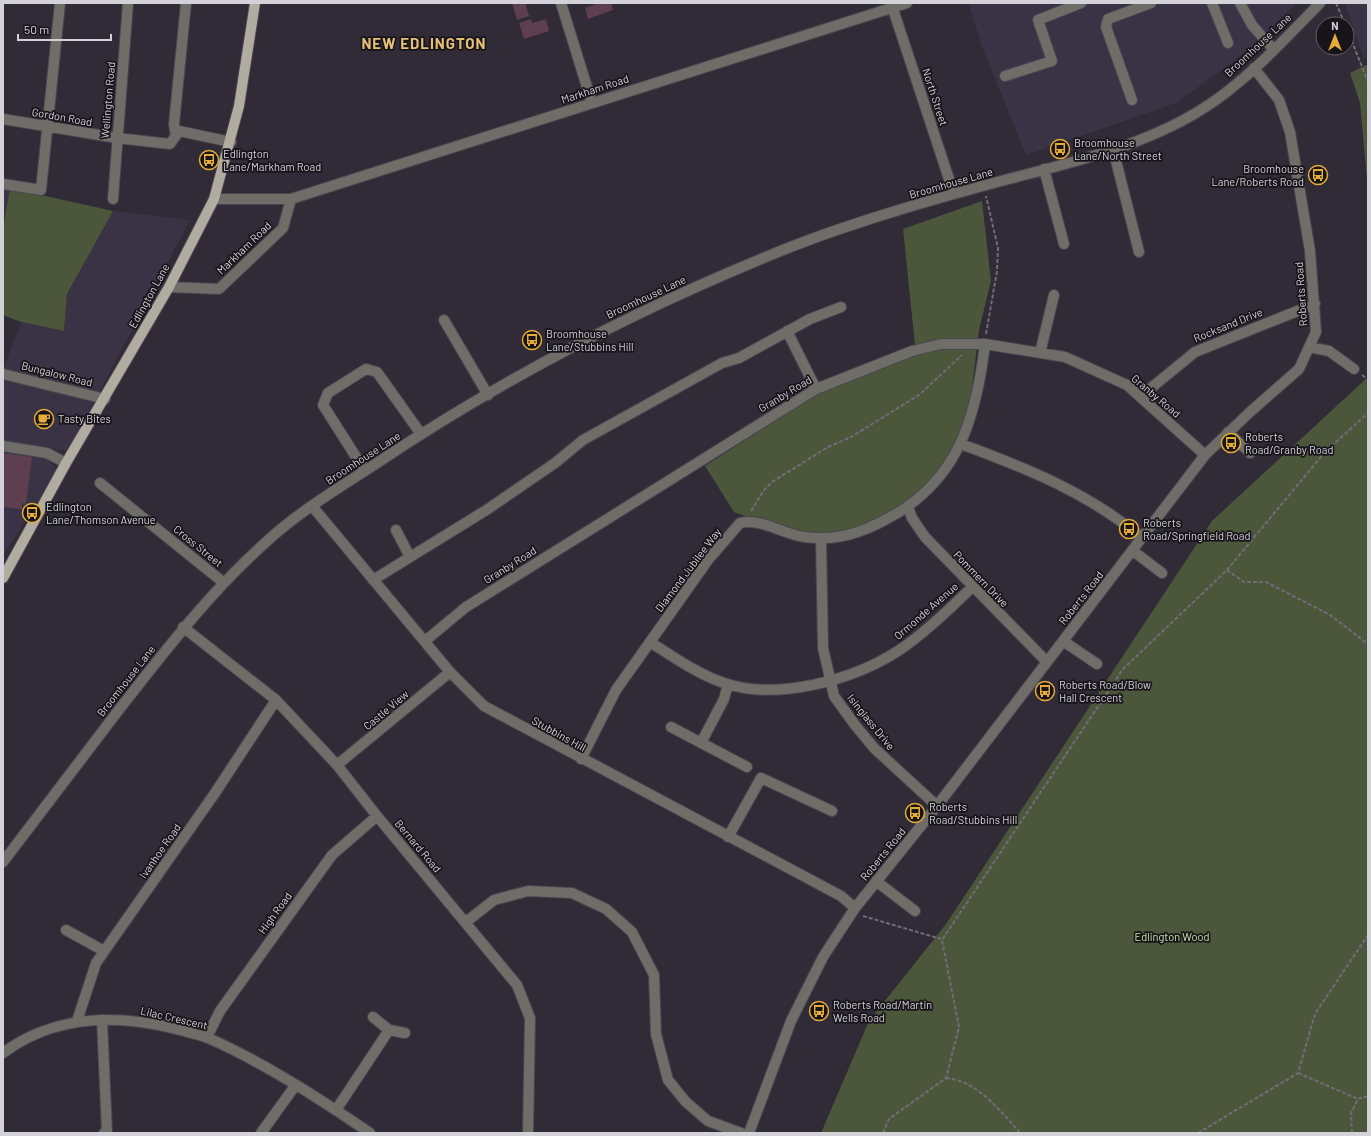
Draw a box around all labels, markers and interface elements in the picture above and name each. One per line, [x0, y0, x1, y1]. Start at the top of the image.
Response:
street label: Broomhouse Lane [1222, 10, 1294, 79]
scale bar [18, 16, 111, 42]
north arrow [1315, 16, 1355, 56]
text: N [1331, 19, 1339, 32]
text: 50 m [24, 22, 49, 36]
district label: NEW EDLINGTON [361, 34, 487, 52]
street label: Wellington Road [98, 61, 117, 139]
street label: North Street [920, 66, 951, 127]
street label: Markham Road [559, 72, 630, 106]
street label: Gordon Road [31, 105, 93, 128]
place label: Broomhouse Lane/North Street [1074, 136, 1162, 162]
bus stop icon: Broomhouse Lane/North Street [1049, 138, 1071, 160]
place label: Edlington Lane/Markham Road [223, 147, 321, 173]
bus stop icon: Edlington Lane/Markham Road [198, 149, 220, 171]
place label: Broomhouse Lane/Roberts Road [1212, 162, 1304, 188]
street label: Broomhouse Lane [907, 164, 994, 201]
bus stop icon: Broomhouse Lane/Roberts Road [1307, 164, 1329, 186]
street label: Markham Road [214, 219, 273, 277]
street label: Edlington Lane [126, 261, 172, 330]
street label: Roberts Road [1292, 261, 1309, 327]
street label: Broomhouse Lane [604, 272, 688, 321]
street label: Rocksand Drive [1191, 305, 1264, 344]
place label: Broomhouse Lane/Stubbins Hill [546, 327, 634, 353]
bus stop icon: Broomhouse Lane/Stubbins Hill [521, 329, 543, 351]
street label: Bungalow Road [20, 358, 94, 389]
street label: Granby Road [1129, 371, 1183, 420]
street label: Granby Road [756, 373, 814, 415]
cafe icon: Tasty Bites [33, 408, 55, 430]
place label: Tasty Bites [58, 412, 111, 425]
street label: Broomhouse Lane [323, 428, 403, 487]
place label: Roberts Road/Granby Road [1245, 430, 1333, 456]
bus stop icon: Roberts Road/Granby Road [1220, 432, 1242, 454]
place label: Edlington Lane/Thomson Avenue [46, 500, 156, 526]
bus stop icon: Edlington Lane/Thomson Avenue [21, 502, 43, 524]
place label: Roberts Road/Springfield Road [1143, 516, 1251, 542]
bus stop icon: Roberts Road/Springfield Road [1118, 518, 1140, 540]
street label: Cross Street [171, 522, 225, 569]
street label: Diamond Jubilee Way [652, 525, 723, 614]
street label: Granby Road [481, 543, 539, 586]
street label: Pommern Drive [951, 548, 1011, 609]
street label: Roberts Road [1056, 568, 1106, 627]
street label: Ormonde Avenue [891, 579, 961, 642]
street label: Broomhouse Lane [94, 642, 157, 719]
place label: Roberts Road/Blow Hall Crescent [1059, 678, 1151, 704]
bus stop icon: Roberts Road/Blow Hall Crescent [1034, 680, 1056, 702]
street label: Castle View [360, 687, 411, 732]
street label: Isinglass Drive [845, 691, 898, 752]
street label: Stubbins Hill [530, 713, 588, 754]
place label: Roberts Road/Stubbins Hill [929, 800, 1017, 826]
bus stop icon: Roberts Road/Stubbins Hill [904, 802, 926, 824]
street label: Bernard Road [393, 817, 444, 875]
street label: Ivanhoe Road [136, 821, 183, 881]
street label: Roberts Road [857, 825, 908, 883]
street label: High Road [255, 889, 294, 936]
park label: Edlington Wood [1135, 930, 1209, 943]
place label: Roberts Road/Martin Wells Road [833, 998, 932, 1024]
bus stop icon: Roberts Road/Martin Wells Road [808, 1000, 830, 1022]
street label: Lilac Crescent [139, 1003, 209, 1032]

